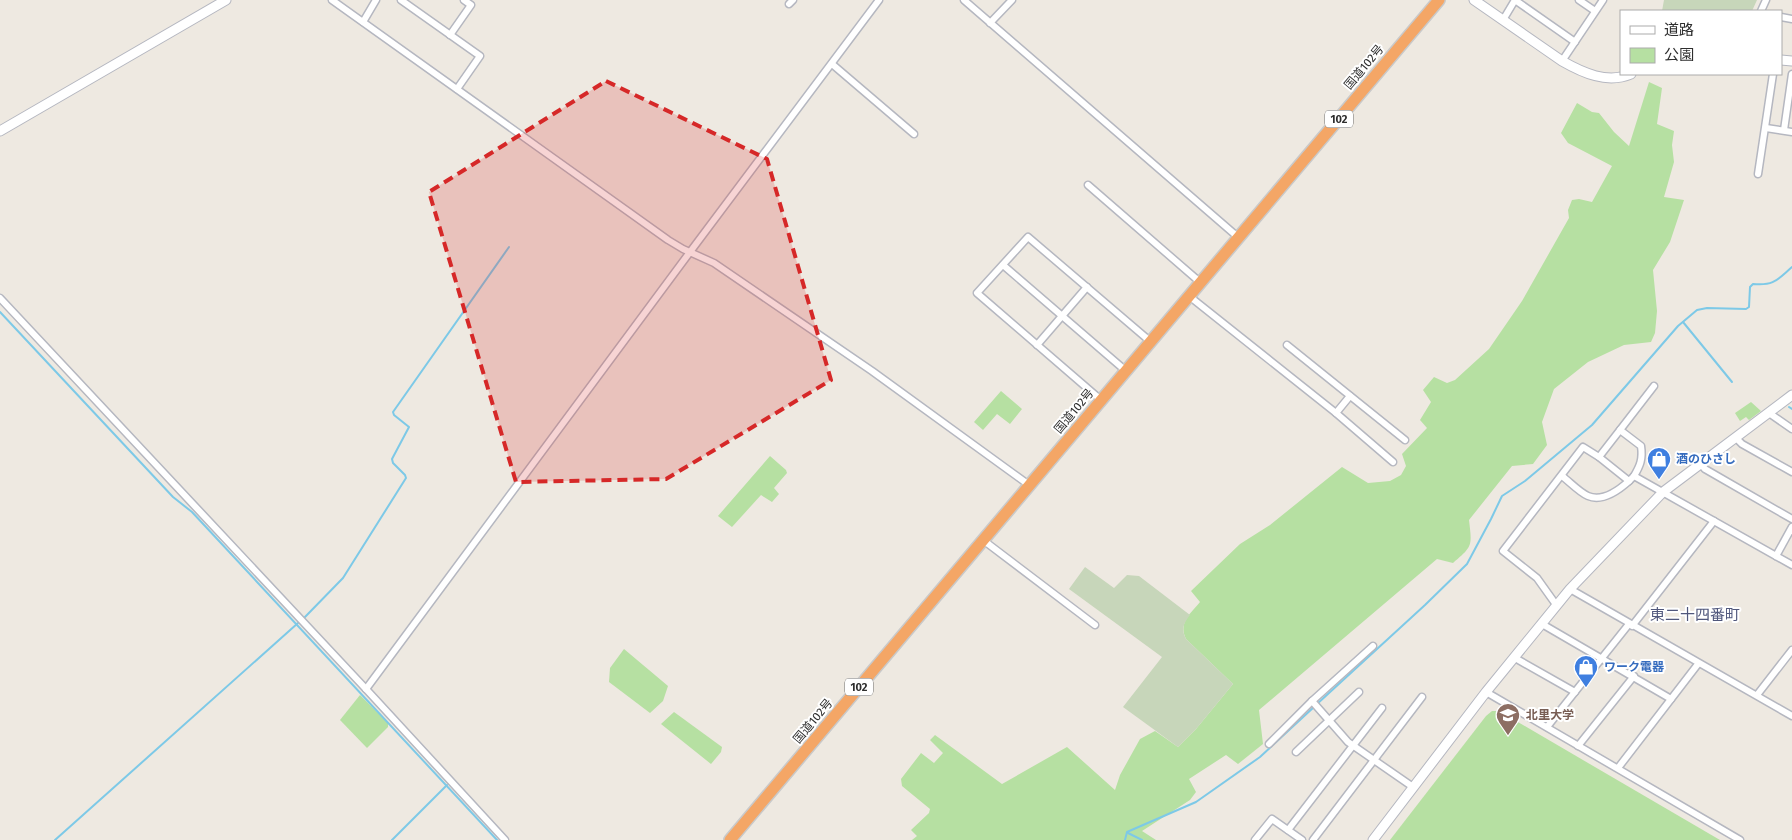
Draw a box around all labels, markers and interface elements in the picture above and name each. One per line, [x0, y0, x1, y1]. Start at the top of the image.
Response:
legend [1620, 10, 1782, 75]
text: 道路 [1664, 21, 1694, 39]
street label: 国道102号 [1341, 42, 1387, 92]
text: 公園 [1664, 46, 1694, 64]
road number: 102 [1325, 110, 1353, 128]
street label: 国道102号 [1051, 386, 1097, 436]
shop icon: 酒のひさし [1646, 446, 1672, 480]
place label: 酒のひさし [1676, 452, 1736, 466]
district label: 東二十四番町 [1650, 606, 1740, 624]
shop icon: ワーク電器 [1573, 654, 1599, 688]
place label: ワーク電器 [1604, 660, 1665, 674]
road number: 102 [845, 679, 873, 696]
street label: 国道102号 [790, 696, 836, 746]
school or university icon: 北里大学 [1495, 702, 1521, 736]
place label: 北里大学 [1526, 708, 1574, 722]

